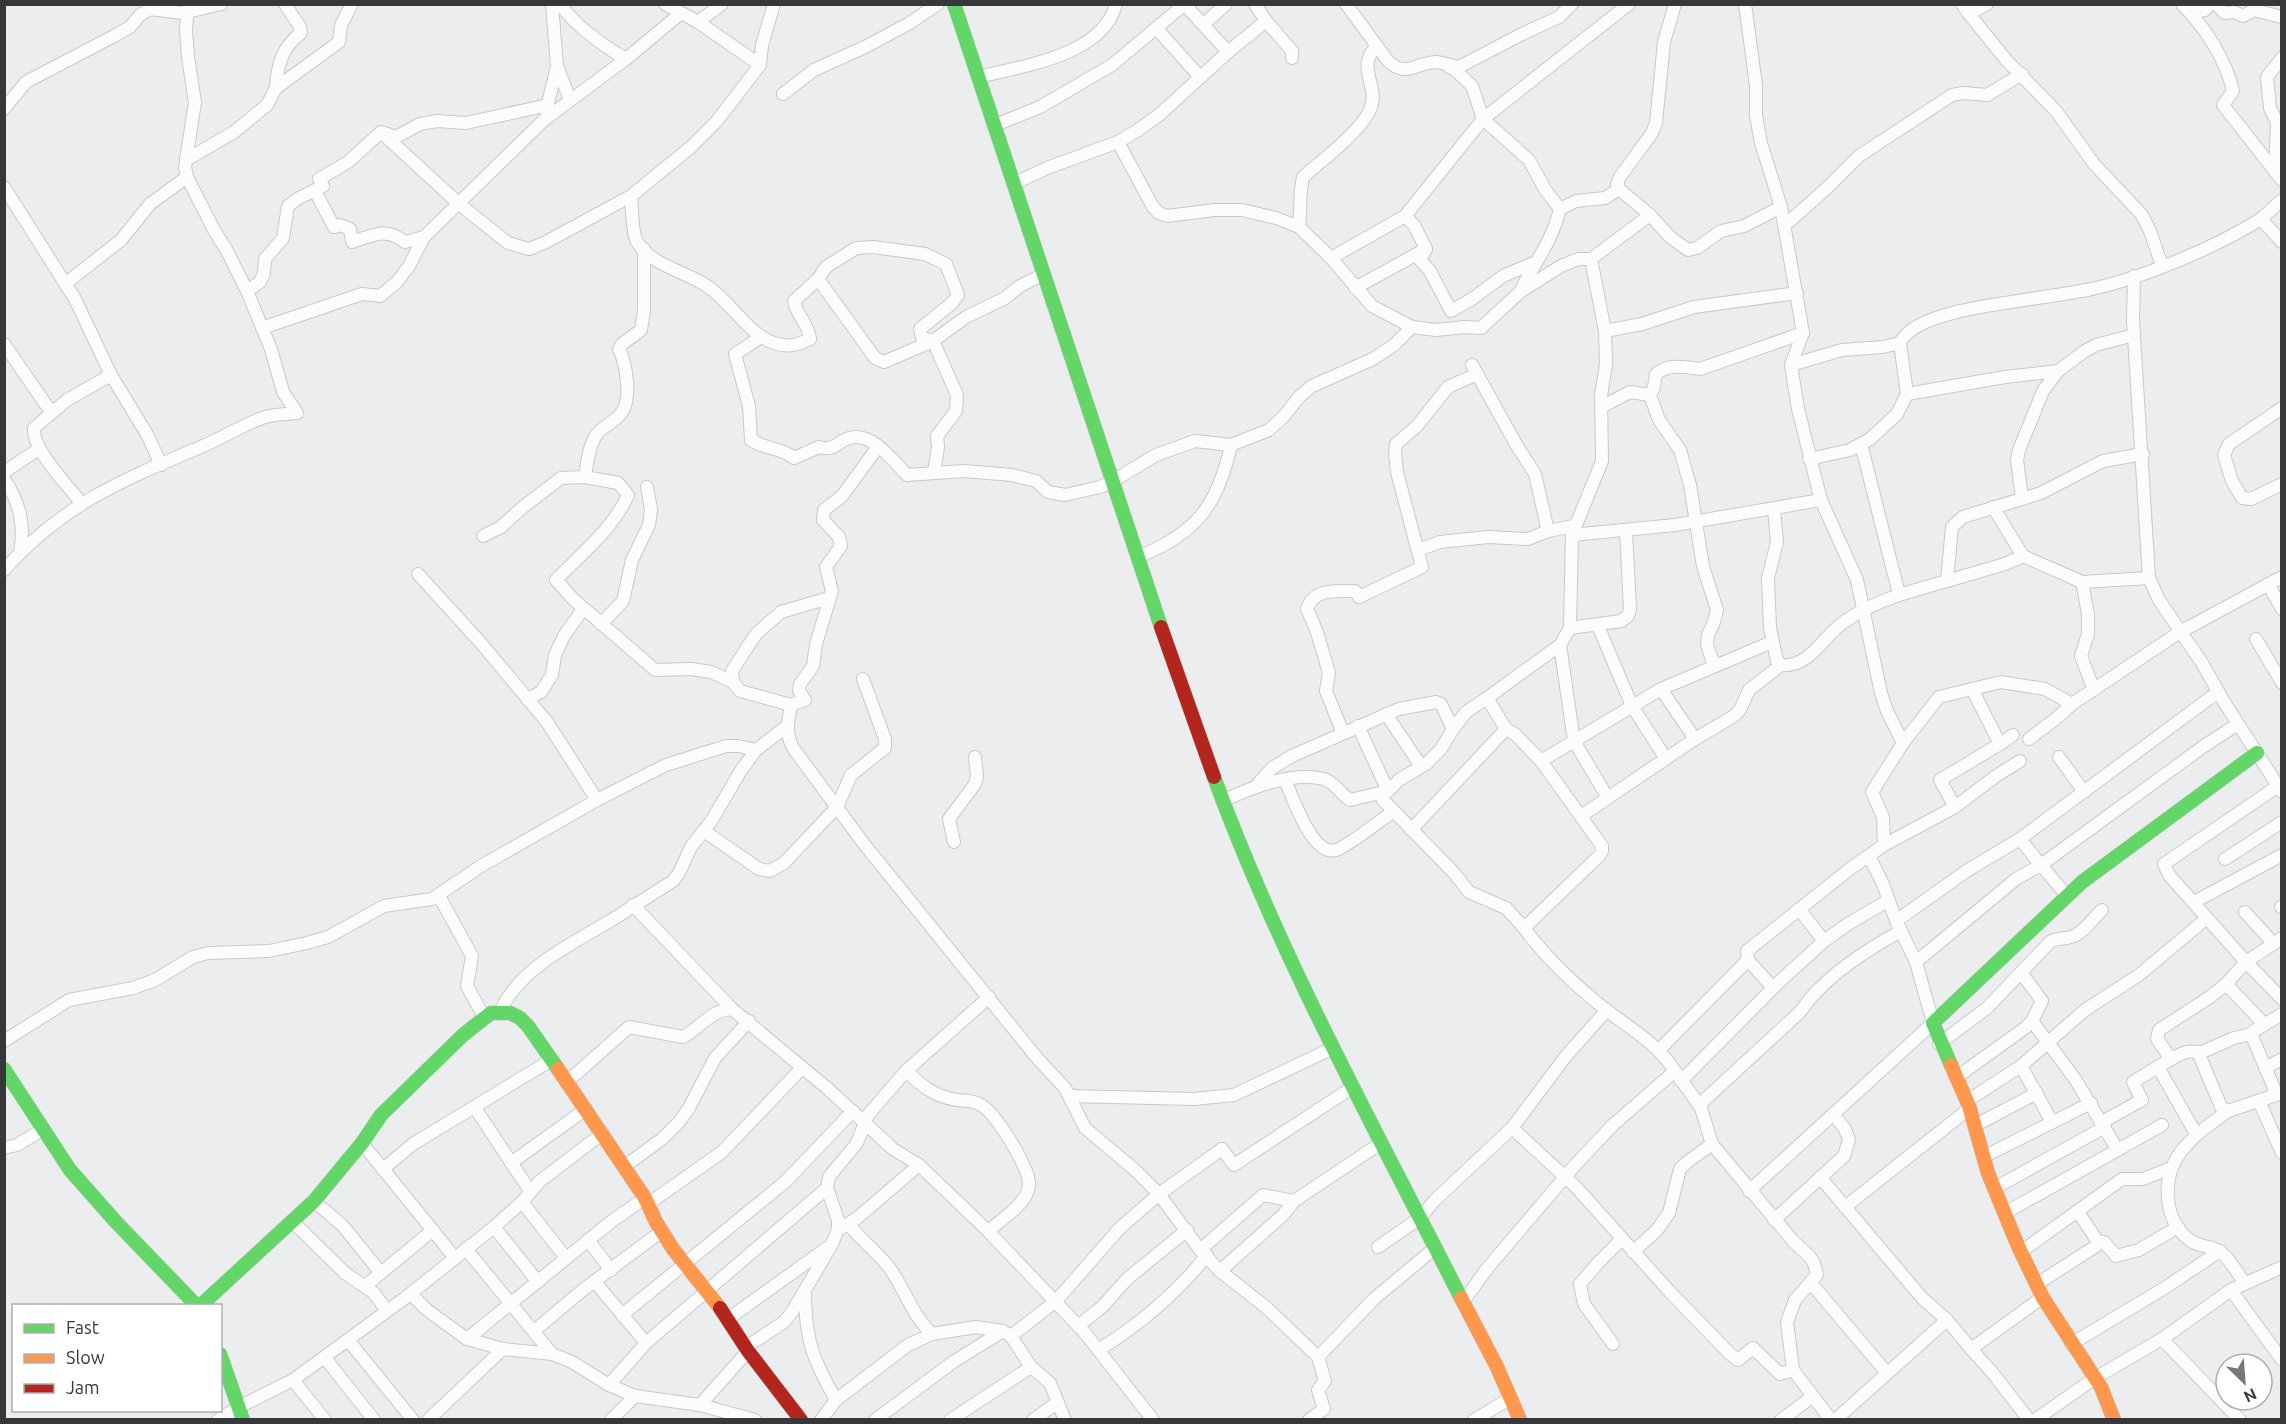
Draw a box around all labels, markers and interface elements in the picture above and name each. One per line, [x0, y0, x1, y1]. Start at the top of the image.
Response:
legend [12, 1304, 222, 1412]
text: Fast [66, 1317, 99, 1337]
text: Slow [66, 1347, 105, 1367]
north arrow [2214, 1352, 2274, 1412]
text: Jam [66, 1377, 100, 1397]
text: N [2241, 1385, 2260, 1406]

